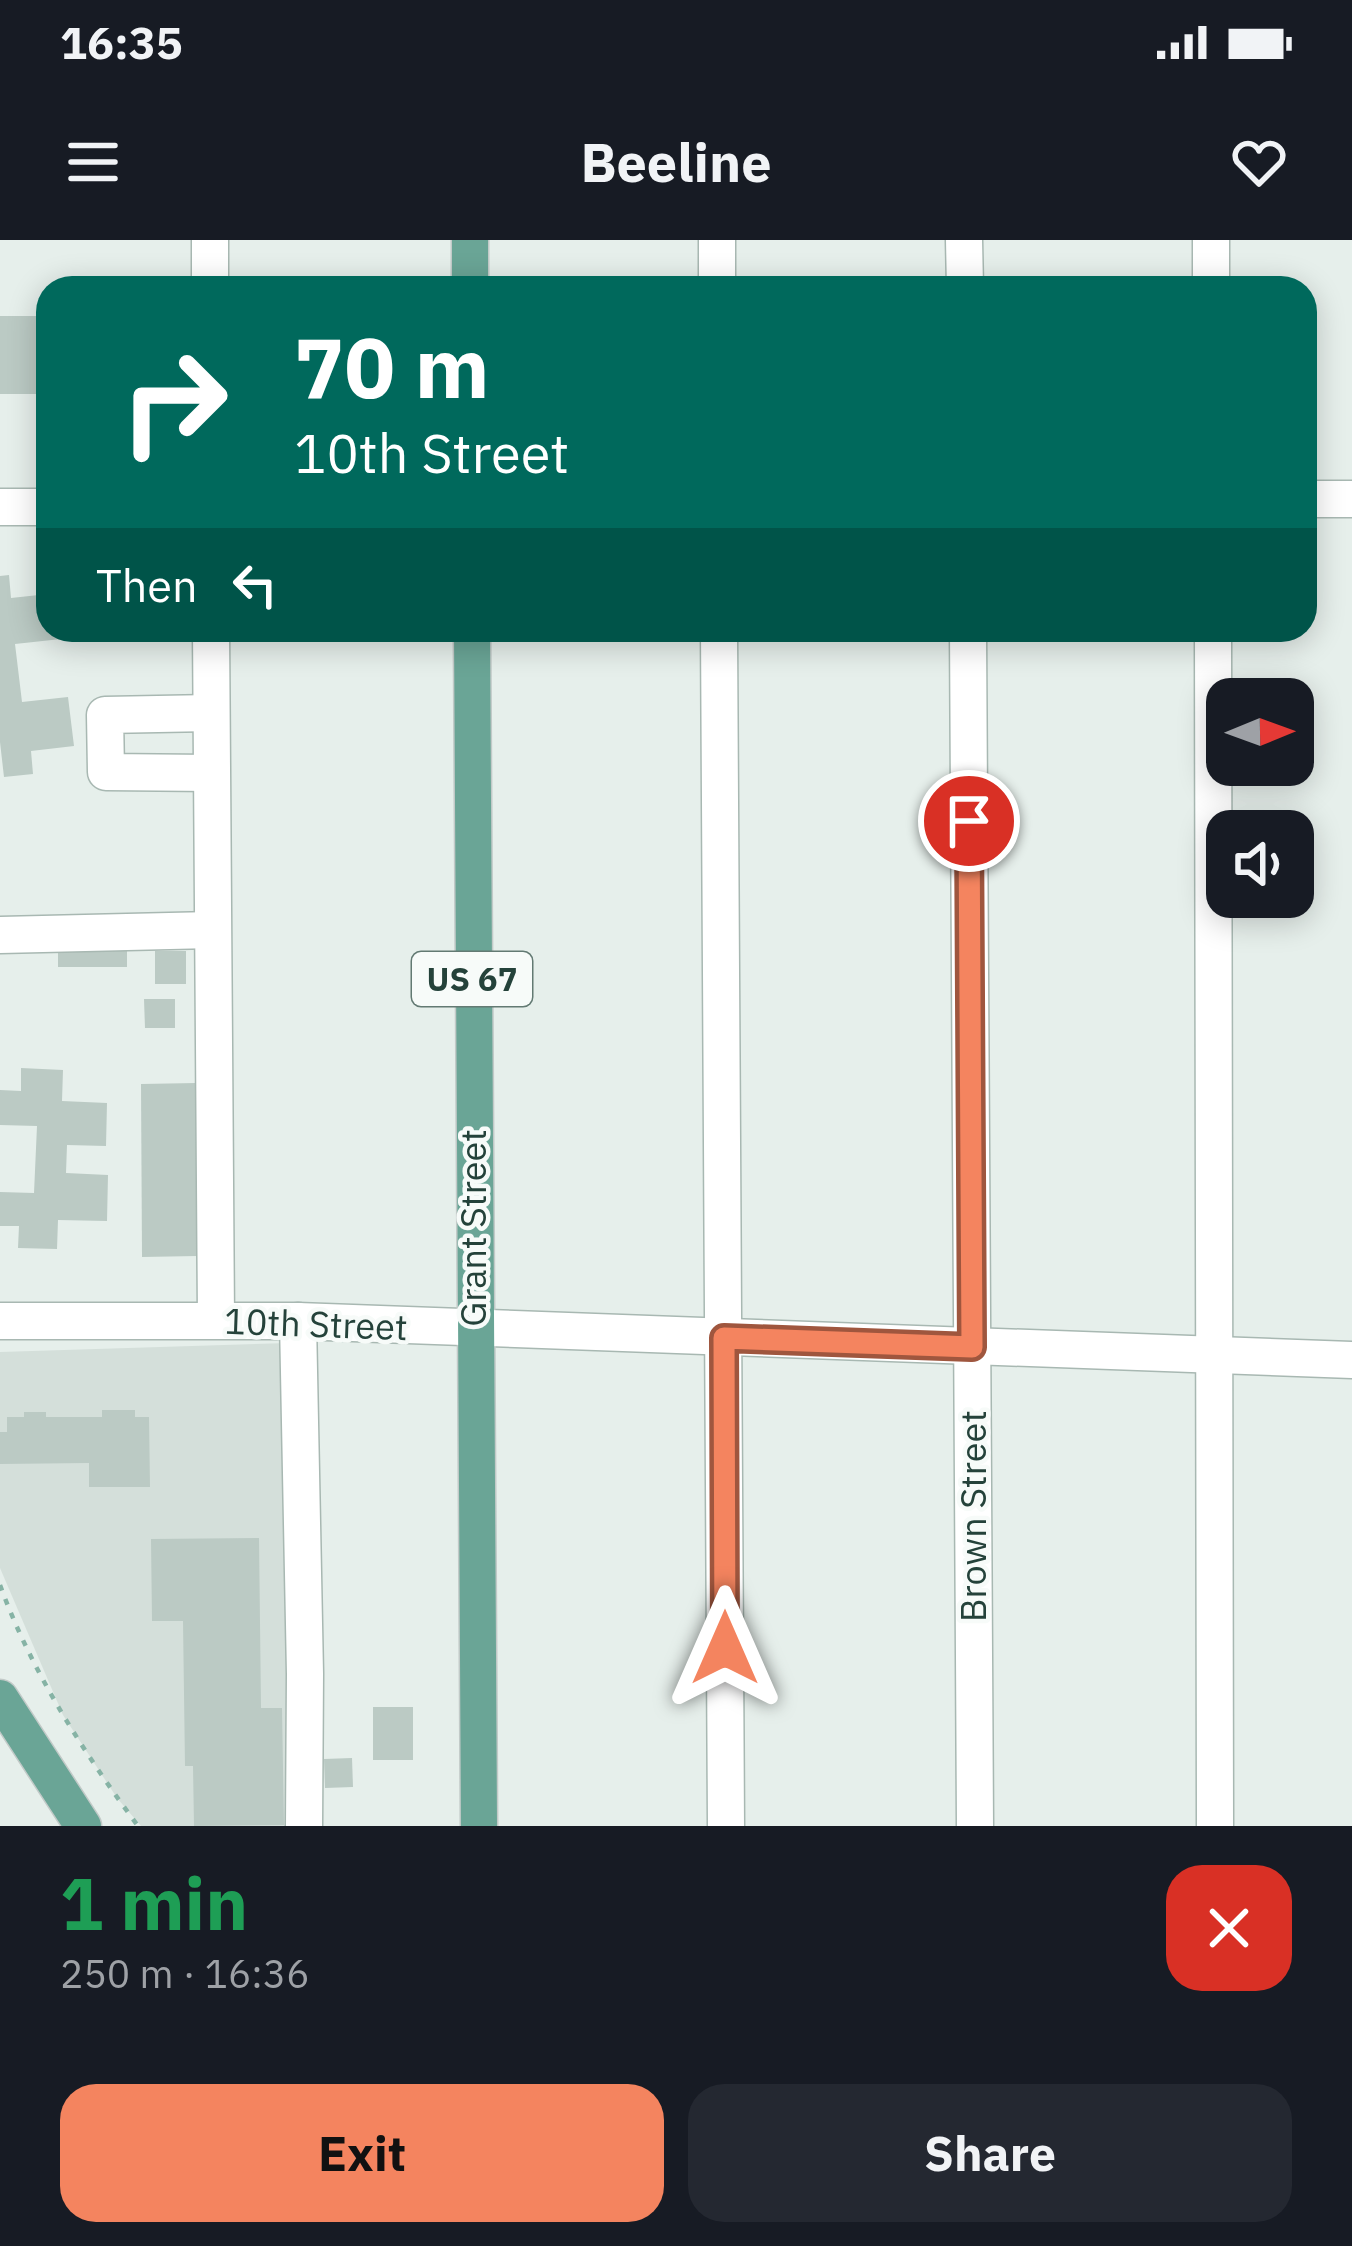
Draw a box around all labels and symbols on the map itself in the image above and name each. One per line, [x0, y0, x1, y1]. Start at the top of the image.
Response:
north arrow [1206, 678, 1314, 786]
pin [918, 770, 1020, 872]
road number: US 67 [412, 952, 532, 1006]
street label: Grant Street [449, 1129, 496, 1327]
street label: 10th Street [223, 1297, 409, 1350]
street label: Brown Street [949, 1410, 996, 1622]
position arrow [662, 1585, 788, 1711]

